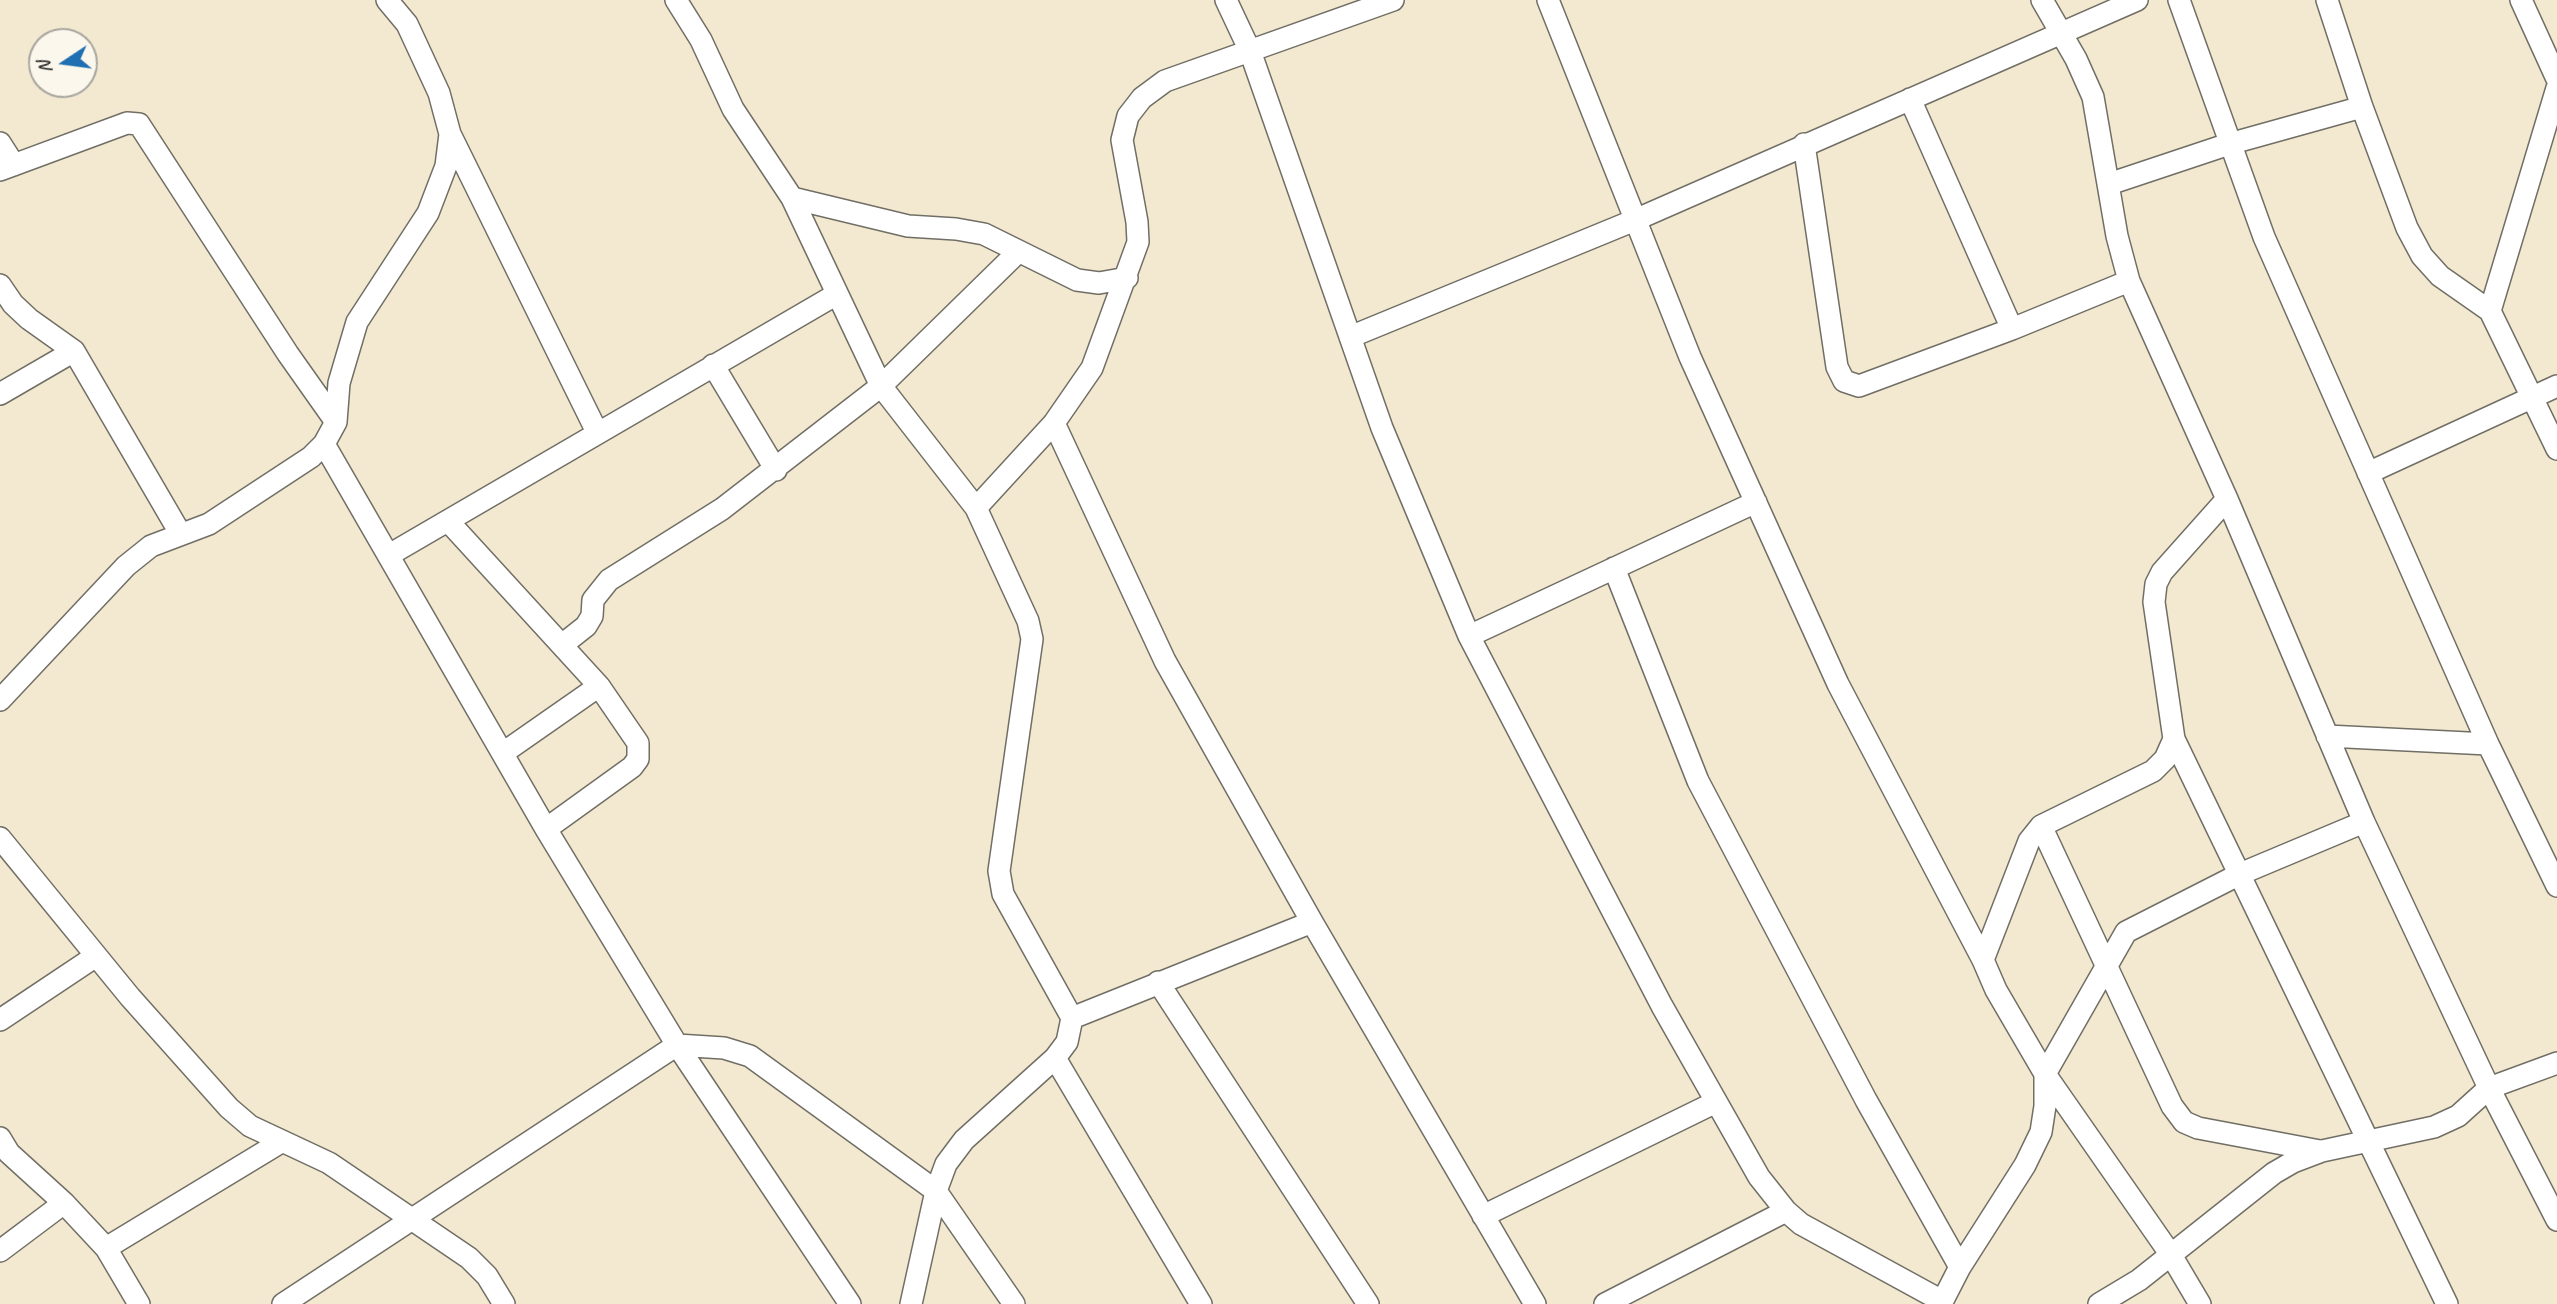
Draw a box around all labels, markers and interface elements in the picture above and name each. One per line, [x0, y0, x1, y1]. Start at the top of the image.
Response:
north arrow [28, 28, 98, 98]
text: N [31, 59, 58, 76]

